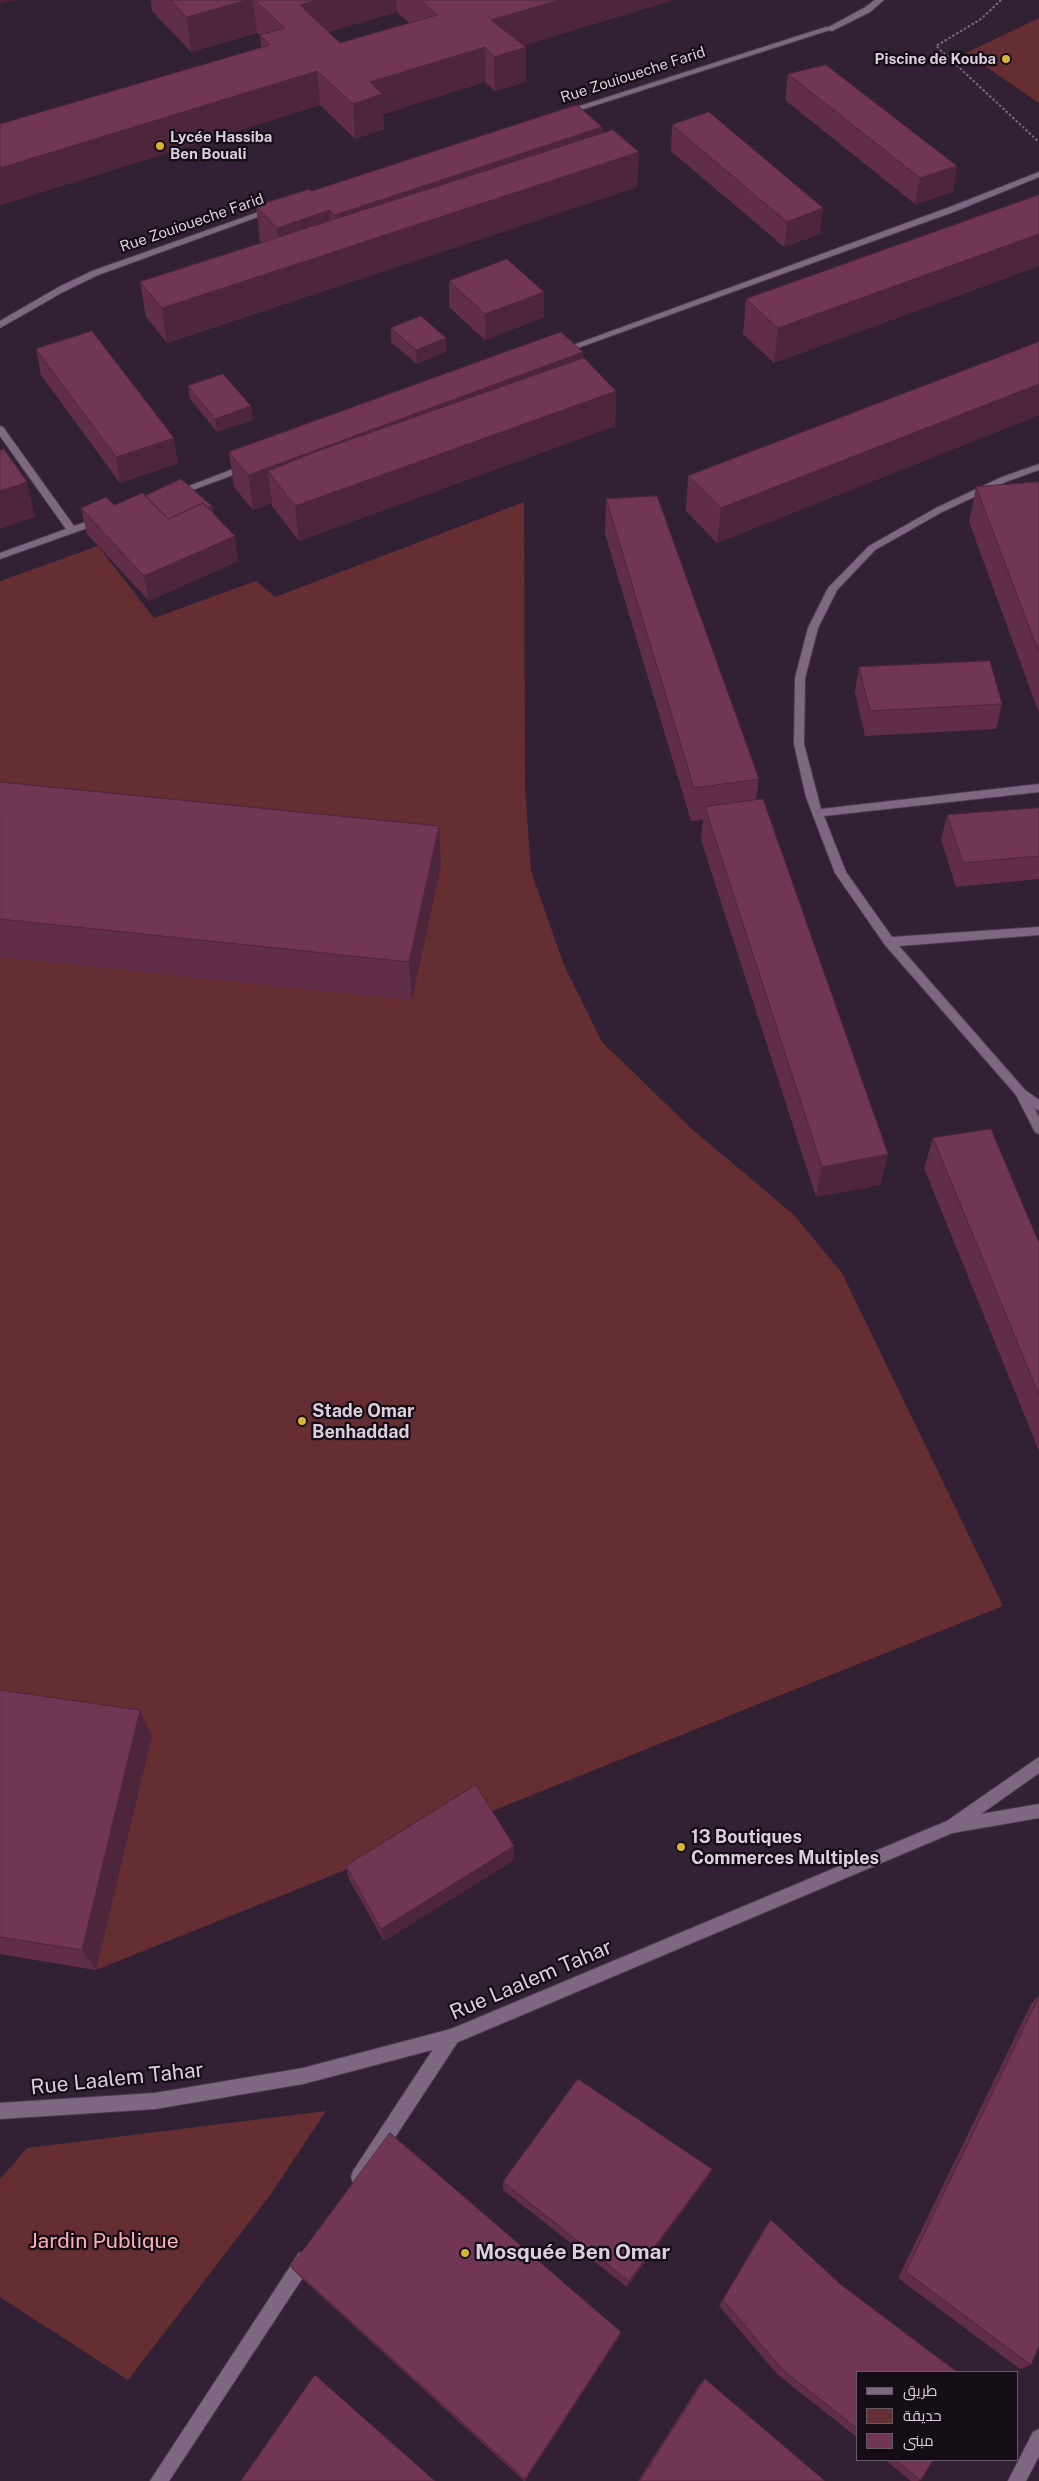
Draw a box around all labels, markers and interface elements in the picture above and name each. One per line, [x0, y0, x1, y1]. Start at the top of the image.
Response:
street label: Rue Zouioueche Farid [558, 43, 708, 107]
place label: Piscine de Kouba [875, 50, 996, 68]
marker: Piscine de Kouba [1000, 53, 1012, 65]
place label: Lycée Hassiba Ben Bouali [170, 128, 272, 163]
marker: Lycée Hassiba Ben Bouali [154, 140, 166, 152]
street label: Rue Zouioueche Farid [118, 190, 266, 256]
place label: Stade Omar Benhaddad [312, 1400, 414, 1442]
marker: Stade Omar Benhaddad [296, 1415, 308, 1427]
place label: 13 Boutiques Commerces Multiples [691, 1826, 879, 1868]
marker: 13 Boutiques Commerces Multiples [675, 1841, 687, 1853]
street label: Rue Laalem Tahar [446, 1934, 616, 2026]
street label: Rue Laalem Tahar [29, 2057, 205, 2101]
park label: Jardin Publique [29, 2229, 179, 2255]
place label: Mosquée Ben Omar [475, 2240, 670, 2266]
marker: Mosquée Ben Omar [459, 2247, 471, 2259]
legend [856, 2371, 1019, 2461]
text: طريق [903, 2382, 937, 2399]
text: حديقة [903, 2407, 942, 2424]
text: مبنى [903, 2432, 934, 2449]

